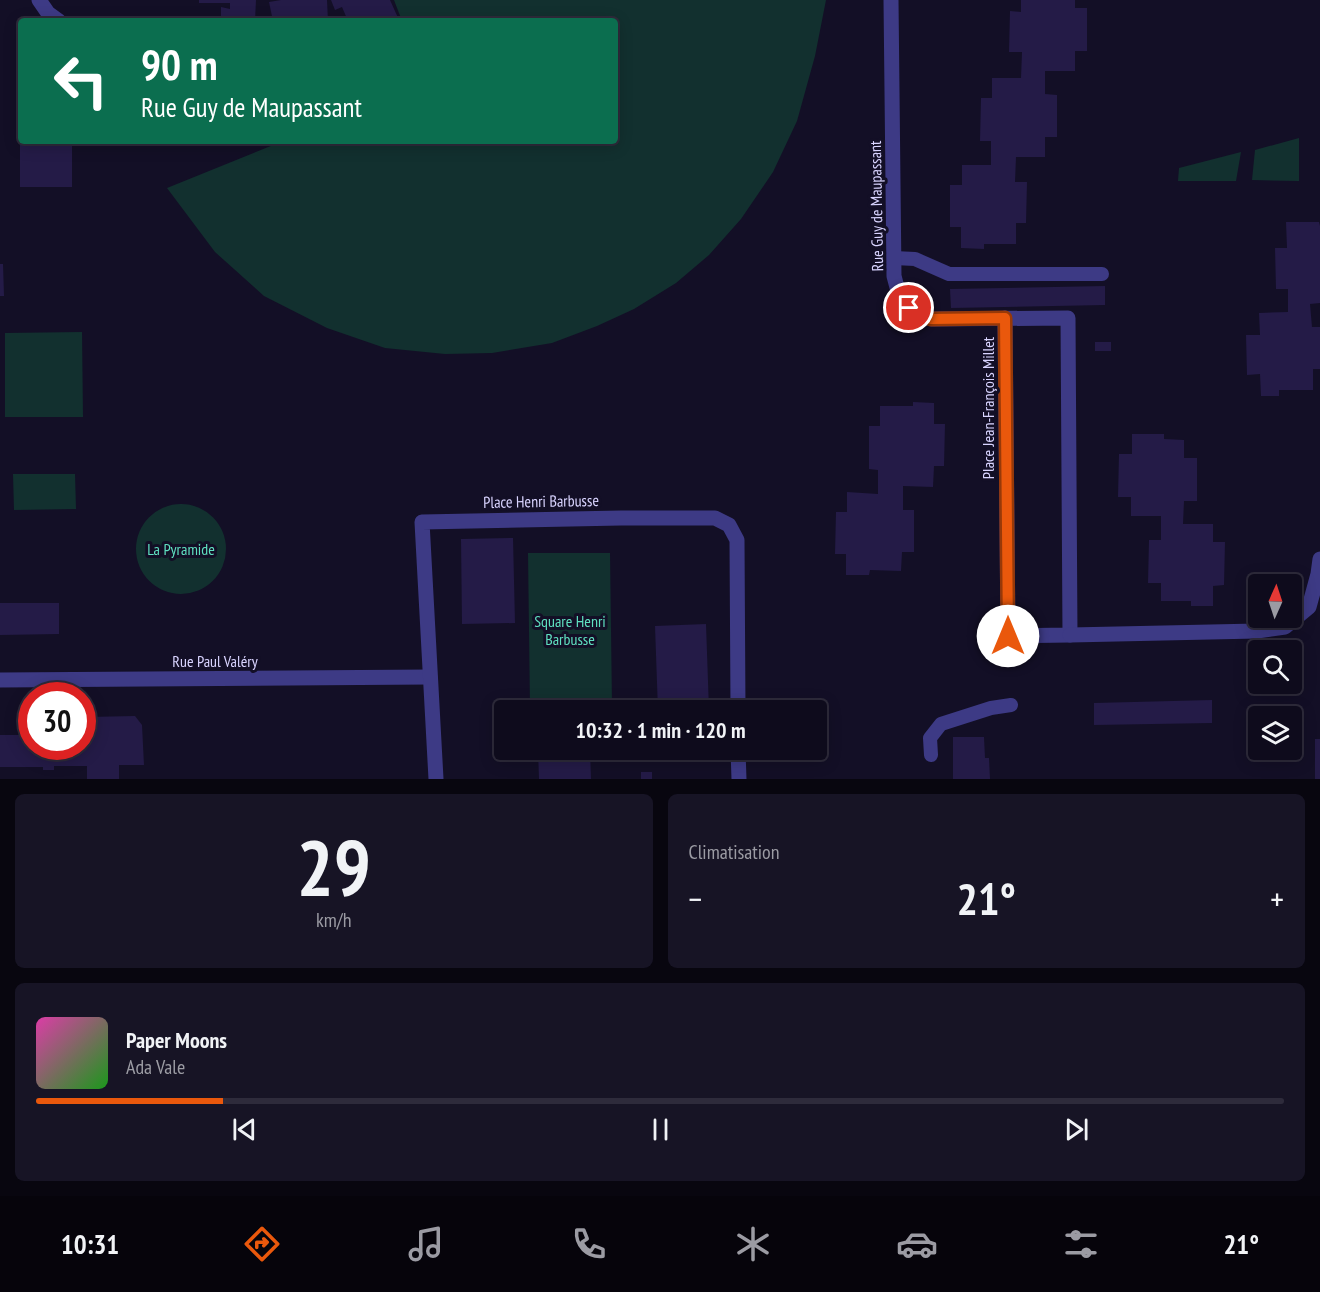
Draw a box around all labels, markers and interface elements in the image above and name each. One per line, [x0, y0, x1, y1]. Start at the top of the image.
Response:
text: 90 m [141, 37, 218, 92]
icon: left [42, 42, 120, 120]
text: Rue Guy de Maupassant [141, 90, 362, 124]
street label: Rue Guy de Maupassant [865, 140, 887, 272]
pin [883, 282, 934, 333]
icon: arrive [892, 291, 925, 324]
street label: Place Jean-François Millet [978, 336, 998, 479]
street label: Place Henri Barbusse [483, 490, 599, 512]
park label: La Pyramide [147, 539, 215, 559]
north arrow [1248, 574, 1302, 628]
map controls [1248, 574, 1302, 760]
position arrow [976, 604, 1040, 668]
park label: Square Henri Barbusse [534, 611, 606, 649]
button: search [1248, 640, 1302, 694]
street label: Rue Paul Valéry [172, 651, 258, 671]
speed limit sign: 30 [18, 682, 96, 760]
button: layers [1248, 706, 1302, 760]
text: 10:32 · 1 min · 120 m [575, 716, 746, 744]
text: 29 [296, 817, 371, 918]
text: Climatisation [689, 839, 780, 865]
text: 21° [957, 869, 1016, 927]
text: − [689, 877, 702, 920]
text: + [1270, 877, 1284, 920]
text: km/h [316, 907, 351, 933]
text: Paper Moons [126, 1026, 227, 1054]
text: Ada Vale [126, 1054, 185, 1080]
icon: previous [228, 1113, 261, 1146]
icon: pause [644, 1113, 677, 1146]
icon: next [1060, 1113, 1093, 1146]
icon: directions [241, 1223, 283, 1265]
icon: music [405, 1223, 447, 1265]
icon: phone [568, 1223, 610, 1265]
icon: climate [732, 1223, 774, 1265]
icon: car [896, 1223, 938, 1265]
icon: filters [1060, 1223, 1102, 1265]
text: 10:31 [61, 1227, 119, 1261]
text: 21° [1223, 1227, 1259, 1261]

